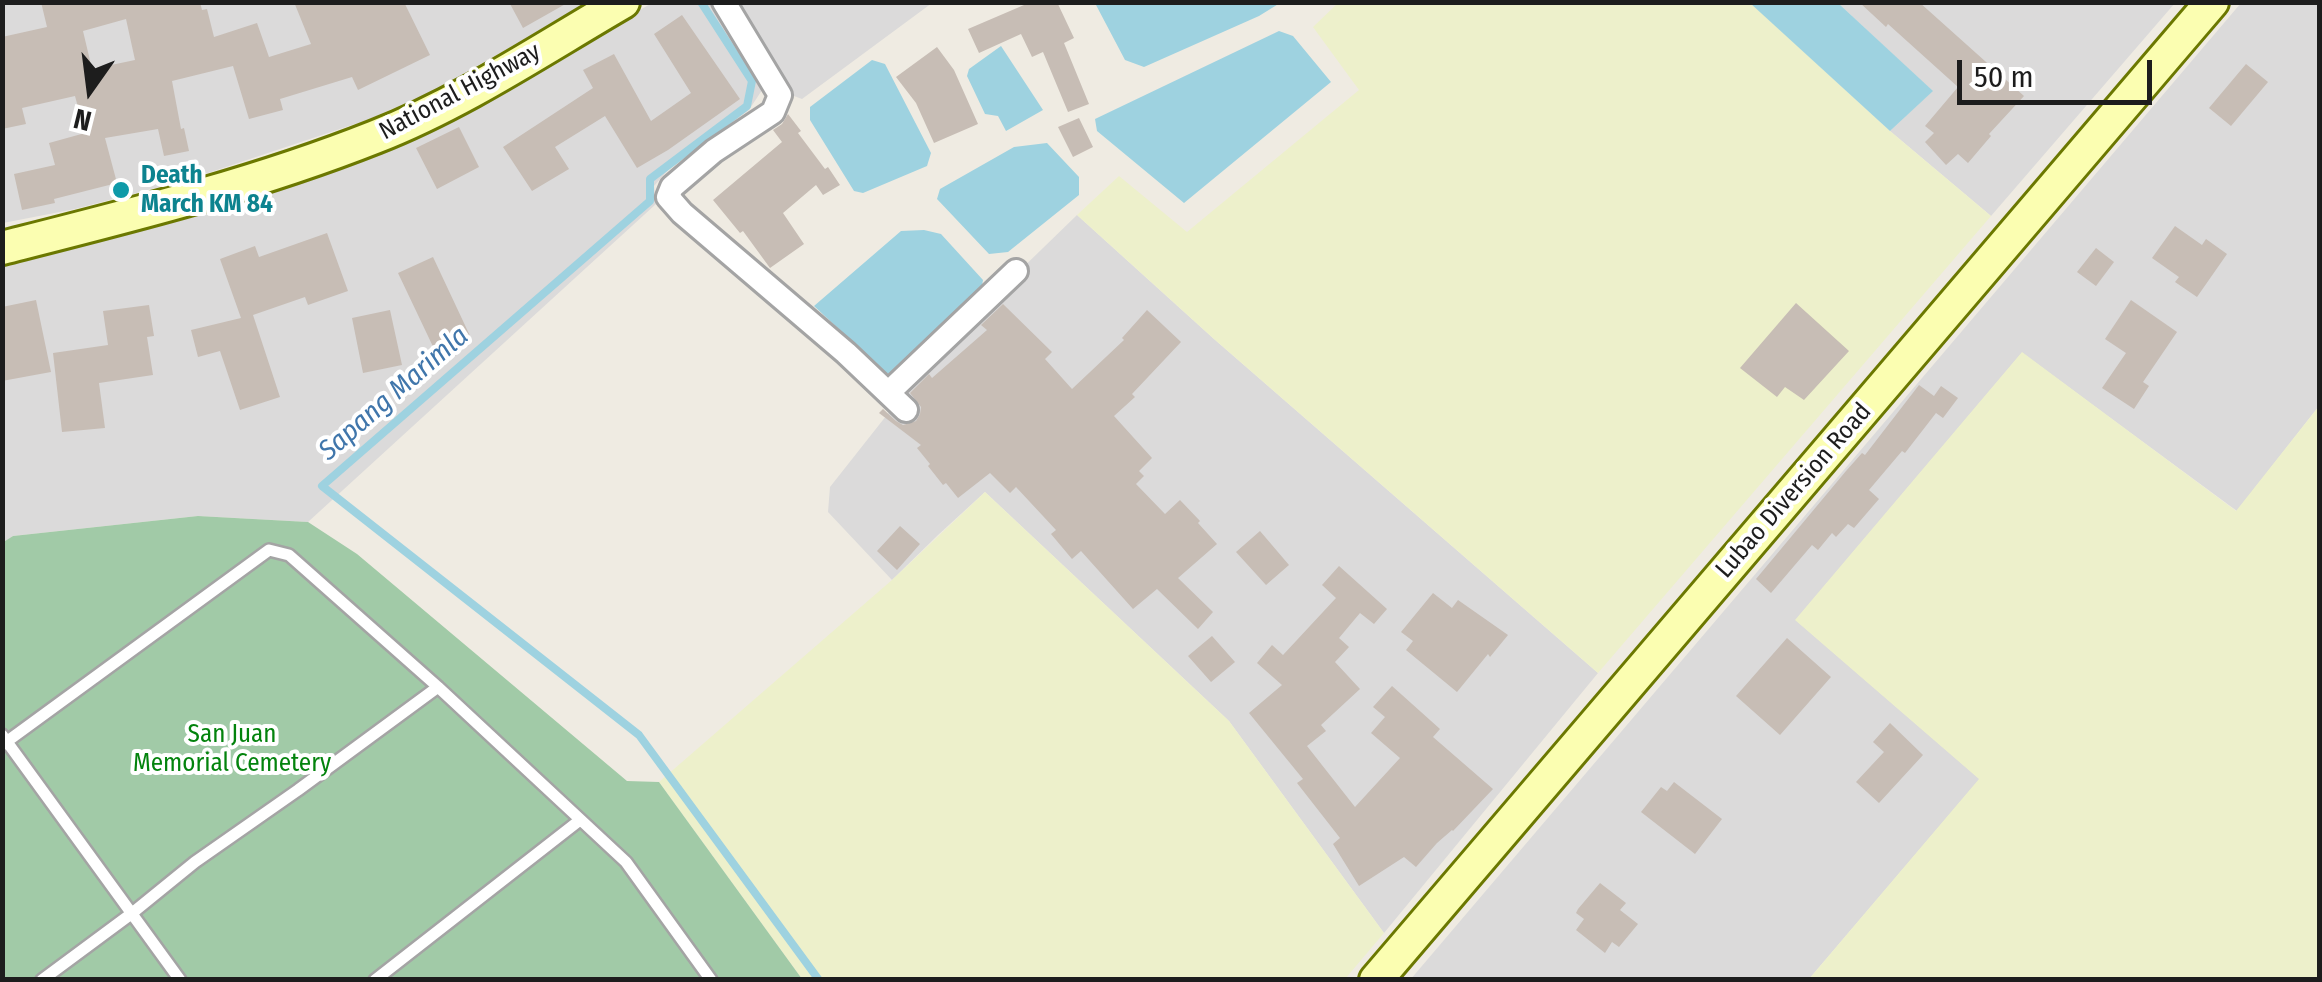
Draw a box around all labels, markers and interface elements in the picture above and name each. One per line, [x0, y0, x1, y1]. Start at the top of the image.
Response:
street label: National Highway [374, 37, 546, 147]
north arrow [40, 40, 140, 140]
scale bar [1962, 40, 2157, 102]
text: 50 m [1974, 59, 2034, 95]
text: N [70, 102, 95, 138]
place label: Death March KM 84 [141, 161, 273, 220]
marker: Death March KM 84 [110, 179, 132, 201]
water label: Sapang Marimla [312, 320, 476, 468]
street label: Lubao Diversion Road [1710, 397, 1878, 585]
park label: San Juan Memorial Cemetery [133, 720, 331, 779]

